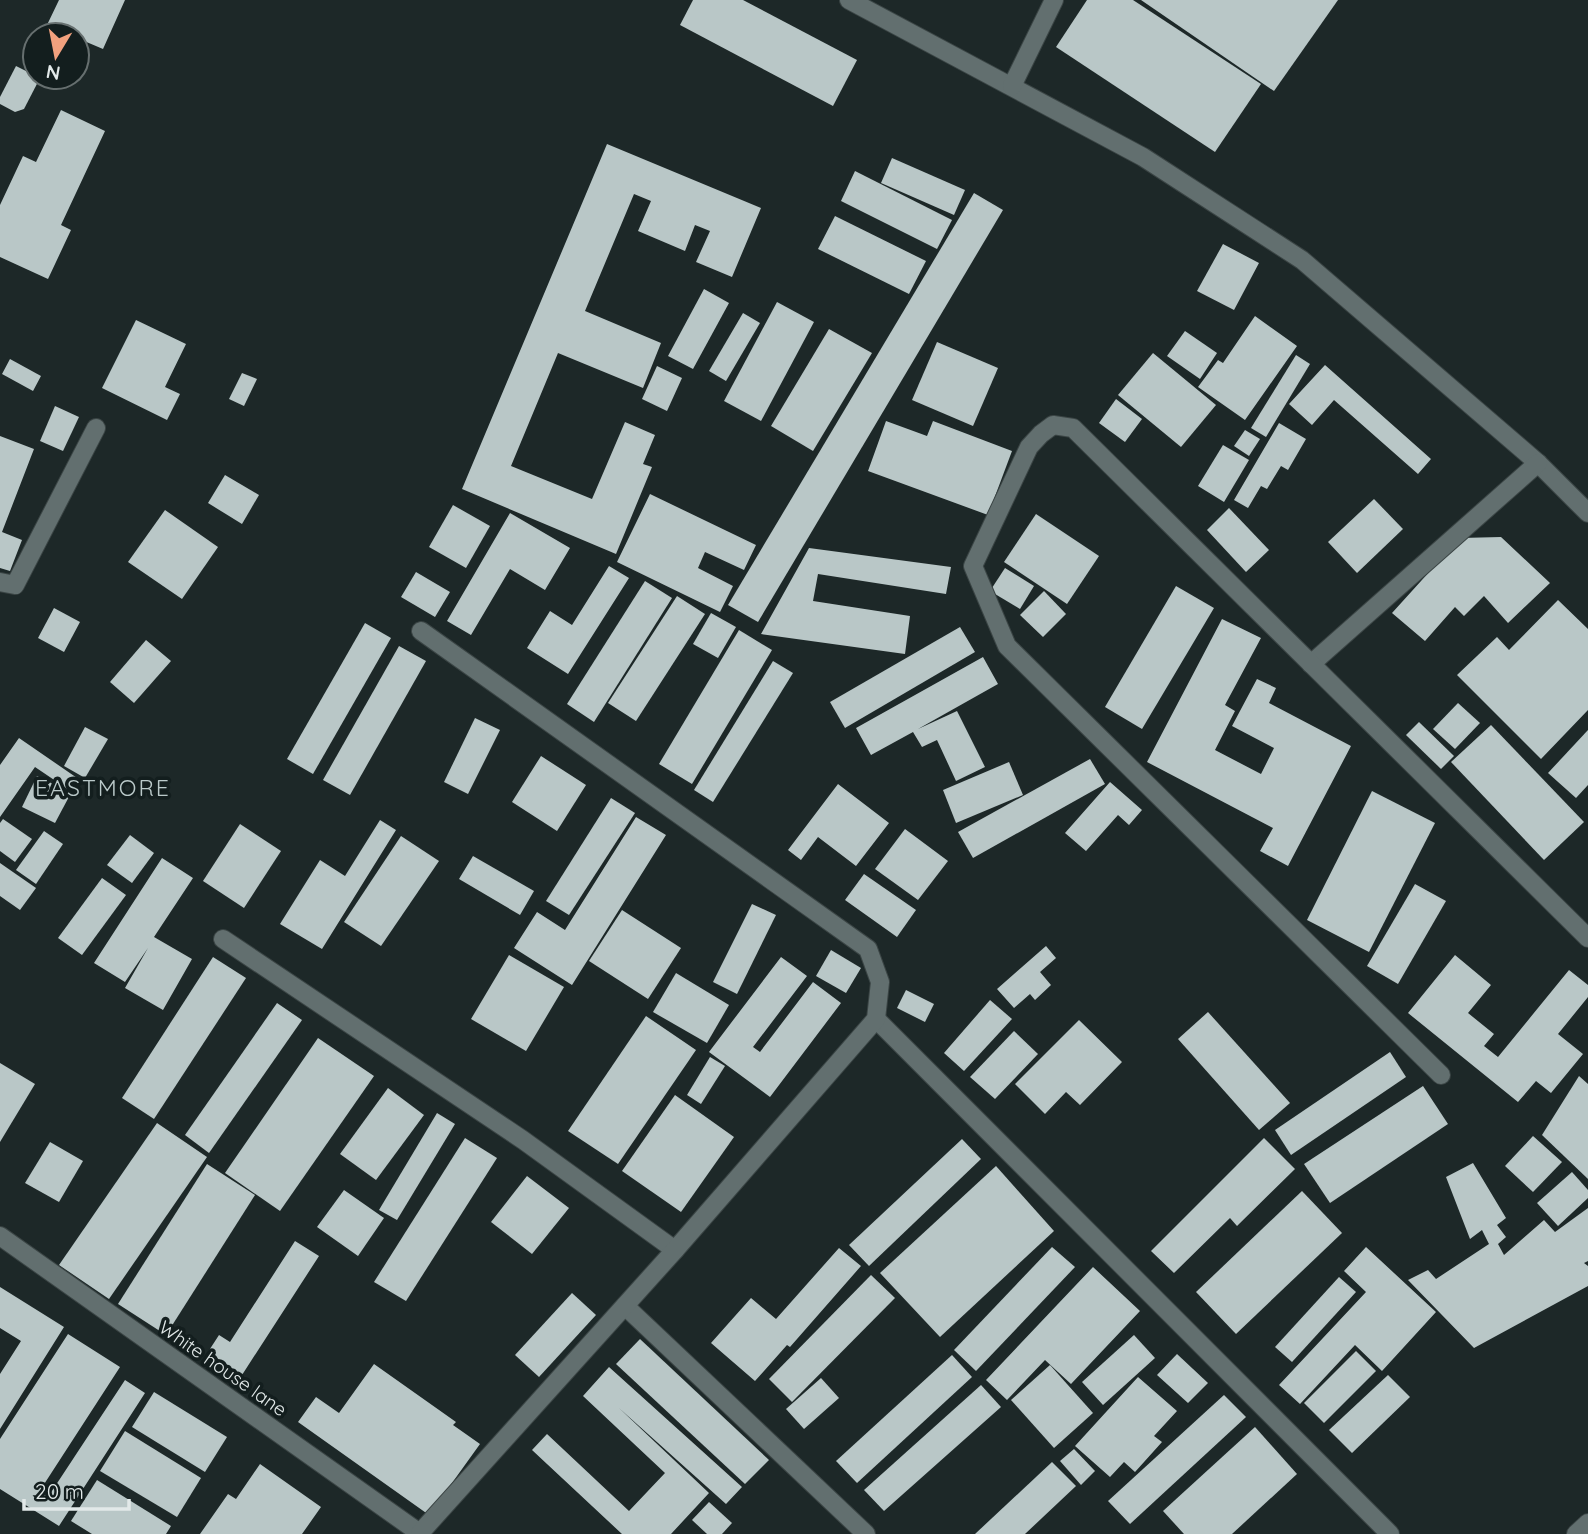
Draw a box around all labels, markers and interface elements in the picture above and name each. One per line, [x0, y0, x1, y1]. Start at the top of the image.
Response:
north arrow [21, 21, 91, 91]
text: N [44, 60, 62, 86]
district label: EASTMORE [35, 773, 171, 802]
street label: White house lane [154, 1315, 292, 1421]
scale bar [24, 1468, 130, 1512]
text: 20 m [35, 1478, 84, 1504]

